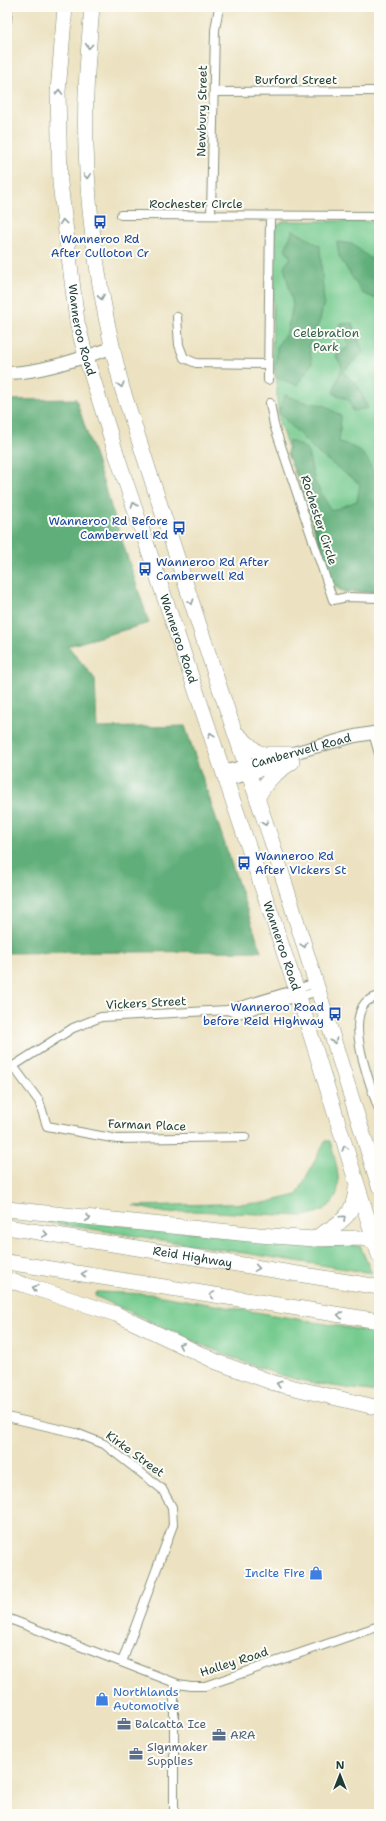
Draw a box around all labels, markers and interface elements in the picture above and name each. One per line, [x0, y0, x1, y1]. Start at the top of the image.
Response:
one-way arrow [84, 43, 93, 49]
street label: Newbury Street [193, 65, 211, 157]
street label: Burford Street [255, 72, 337, 88]
one-way arrow [54, 89, 63, 95]
one-way arrow [83, 173, 92, 179]
street label: Rochester Circle [149, 196, 243, 212]
bus stop icon: Wanneroo Rd After Culloton Cr [92, 214, 108, 230]
one-way arrow [59, 219, 68, 225]
place label: Wanneroo Rd After Culloton Cr [51, 231, 150, 261]
street label: Wanneroo Road [64, 283, 100, 378]
one-way arrow [96, 294, 105, 300]
park label: Celebration Park [293, 325, 359, 355]
one-way arrow [117, 382, 125, 389]
street label: Rochester Circle [297, 473, 341, 567]
one-way arrow [130, 502, 138, 509]
place label: Wanneroo Rd Before Camberwell Rd [48, 513, 168, 543]
bus stop icon: Wanneroo Rd Before Camberwell Rd [171, 520, 187, 536]
place label: Wanneroo Rd After Camberwell Rd [156, 554, 269, 584]
bus stop icon: Wanneroo Rd After Camberwell Rd [137, 561, 153, 577]
street label: Wanneroo Road [156, 592, 201, 686]
one-way arrow [187, 599, 195, 606]
street label: Camberwell Road [250, 729, 353, 772]
one-way arrow [207, 731, 215, 738]
one-way arrow [260, 819, 269, 826]
place label: Wanneroo Rd After Vickers St [255, 848, 346, 878]
bus stop icon: Wanneroo Rd After Vickers St [236, 855, 252, 871]
street label: Wanneroo Road [259, 899, 304, 993]
one-way arrow [299, 941, 308, 948]
street label: Vickers Street [105, 993, 187, 1013]
place label: Wanneroo Road before Reid Highway [203, 999, 324, 1029]
bus stop icon: Wanneroo Road before Reid Highway [327, 1006, 343, 1022]
one-way arrow [329, 1038, 338, 1045]
street label: Farman Place [108, 1116, 187, 1134]
one-way arrow [341, 1145, 350, 1152]
one-way arrow [85, 1213, 91, 1222]
one-way arrow [339, 1216, 346, 1223]
one-way arrow [42, 1229, 49, 1237]
street label: Reid Highway [152, 1243, 234, 1271]
one-way arrow [254, 1263, 260, 1272]
one-way arrow [81, 1270, 87, 1279]
one-way arrow [31, 1284, 38, 1292]
one-way arrow [209, 1291, 215, 1300]
one-way arrow [337, 1311, 344, 1320]
one-way arrow [178, 1342, 186, 1350]
one-way arrow [276, 1380, 283, 1389]
street label: Kirke Street [103, 1427, 167, 1481]
place label: Incite Fire [245, 1565, 305, 1581]
shop icon: Incite Fire [308, 1565, 324, 1581]
street label: Halley Road [198, 1643, 271, 1681]
place label: Northlands Automotive [113, 1684, 180, 1714]
shop icon: Northlands Automotive [94, 1691, 110, 1707]
office icon: Balcatta Ice [116, 1716, 132, 1732]
place label: Balcatta Ice [135, 1716, 207, 1732]
office icon: ARA [211, 1727, 227, 1743]
place label: ARA [230, 1727, 256, 1743]
place label: Signmaker Supplies [147, 1739, 208, 1769]
office icon: Signmaker Supplies [128, 1746, 144, 1762]
north arrow [320, 1755, 360, 1795]
text: N [336, 1758, 345, 1773]

